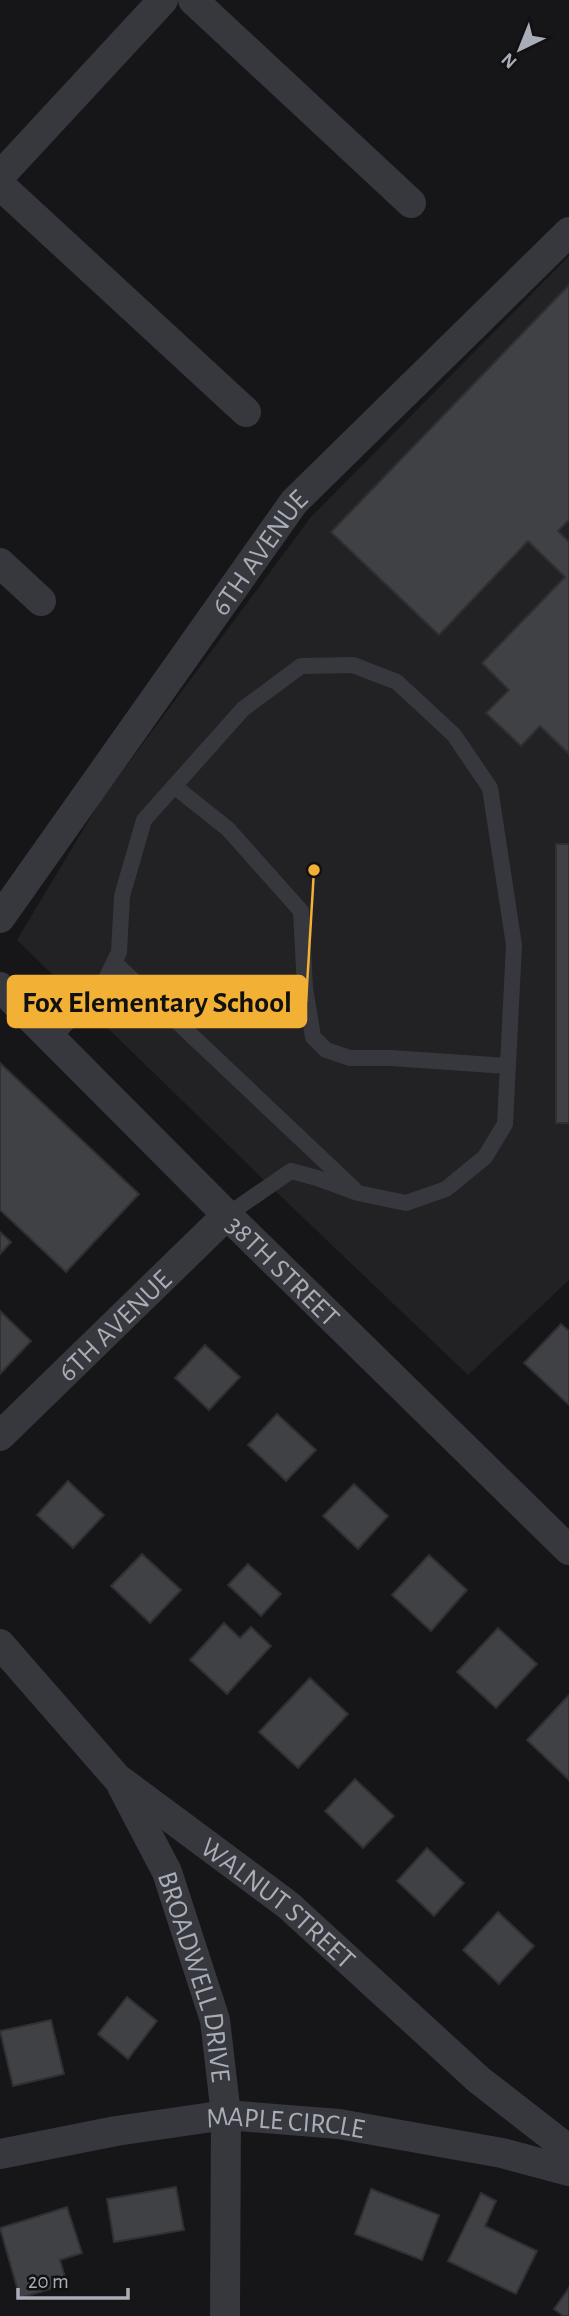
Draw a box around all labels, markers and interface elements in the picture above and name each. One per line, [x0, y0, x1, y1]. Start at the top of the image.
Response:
north arrow [485, 14, 555, 84]
text: N [498, 49, 521, 72]
street label: 6TH AVENUE [207, 485, 313, 621]
callout: Fox Elementary School [8, 976, 306, 1027]
text: Fox Elementary School [22, 988, 292, 1018]
street label: 38TH STREET [221, 1211, 344, 1333]
street label: 6TH AVENUE [53, 1266, 177, 1387]
street label: WALNUT STREET [195, 1833, 360, 1975]
street label: BROADWELL DRIVE [152, 1868, 234, 2084]
street label: MAPLE CIRCLE [204, 2103, 367, 2144]
scale bar [18, 2256, 128, 2300]
text: 20 m [28, 2271, 69, 2292]

